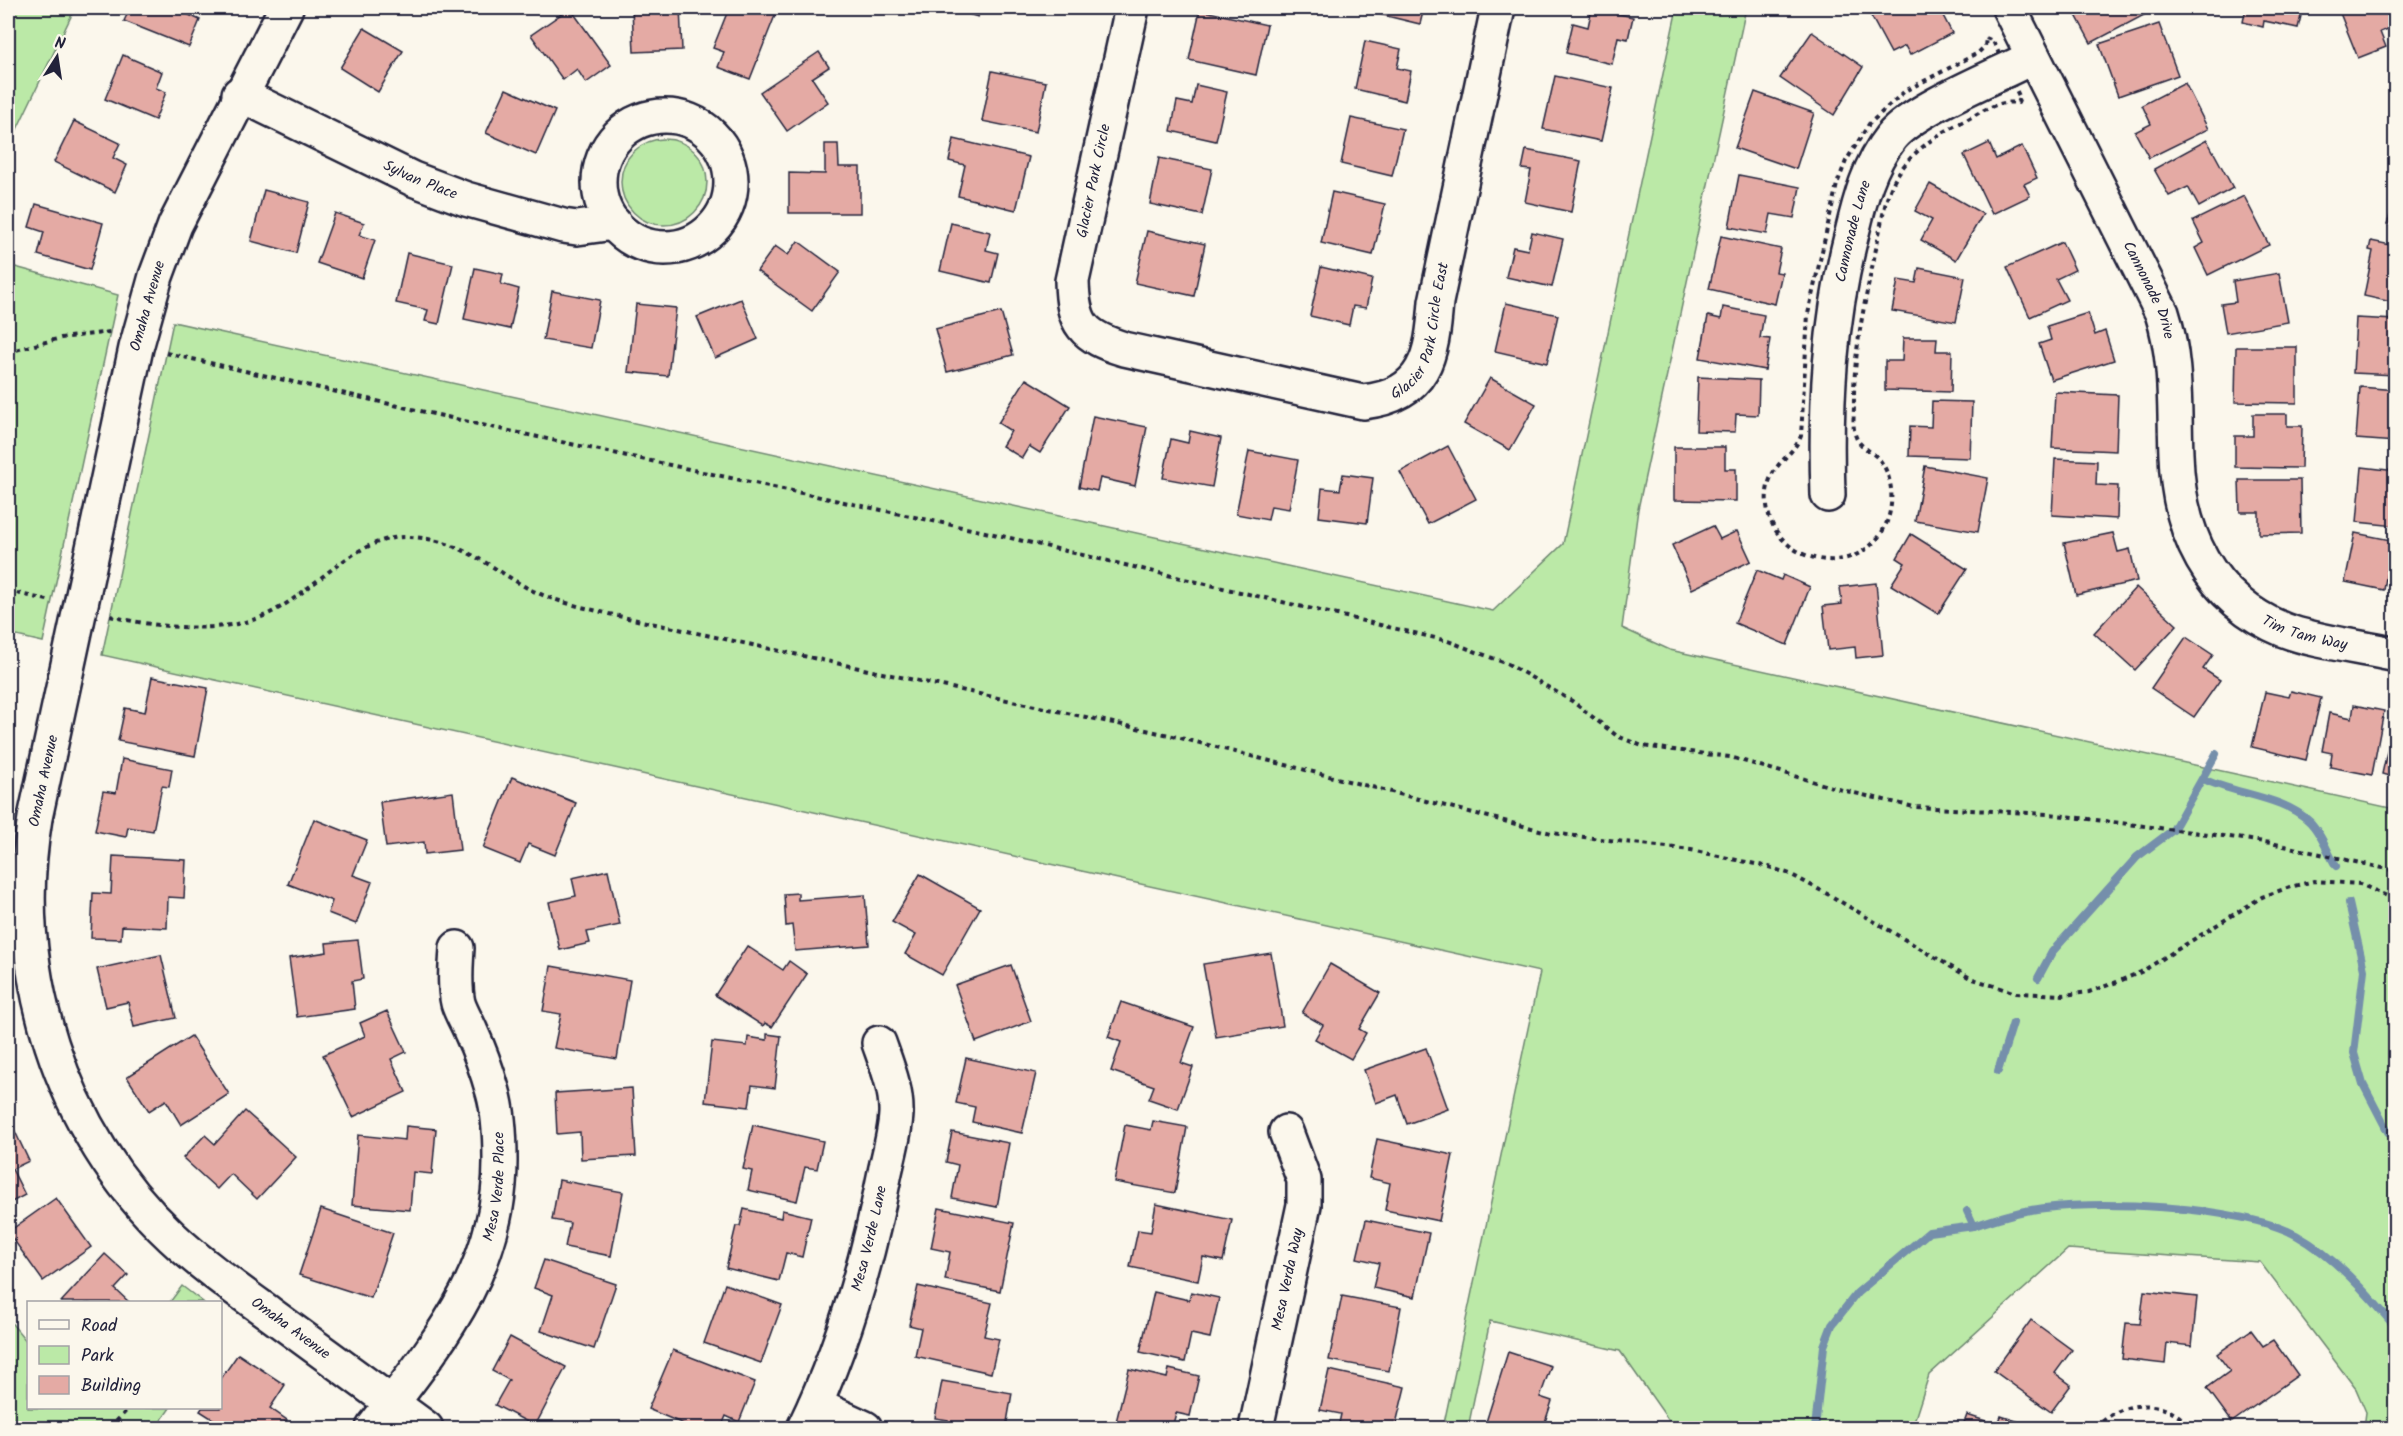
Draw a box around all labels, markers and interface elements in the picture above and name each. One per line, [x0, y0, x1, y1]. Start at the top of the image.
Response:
north arrow [27, 27, 87, 87]
text: N [52, 31, 67, 57]
street label: Glacier Park Circle [1070, 122, 1118, 240]
street label: Sylvan Place [379, 154, 461, 207]
street label: Cannonade Lane [1829, 177, 1878, 284]
street label: Cannonade Drive [2116, 237, 2180, 341]
street label: Omaha Avenue [124, 258, 172, 354]
street label: Glacier Park Circle East [1387, 260, 1456, 406]
street label: Tim Tam Way [2257, 609, 2350, 658]
street label: Omaha Avenue [23, 733, 66, 829]
street label: Mesa Verde Place [477, 1131, 512, 1244]
street label: Mesa Verde Lane [845, 1183, 894, 1294]
street label: Mesa Verda Way [1265, 1225, 1311, 1333]
street label: Omaha Avenue [246, 1291, 335, 1366]
legend [27, 1301, 222, 1409]
text: Road [81, 1312, 118, 1341]
text: Park [81, 1342, 114, 1371]
text: Building [81, 1372, 141, 1401]

